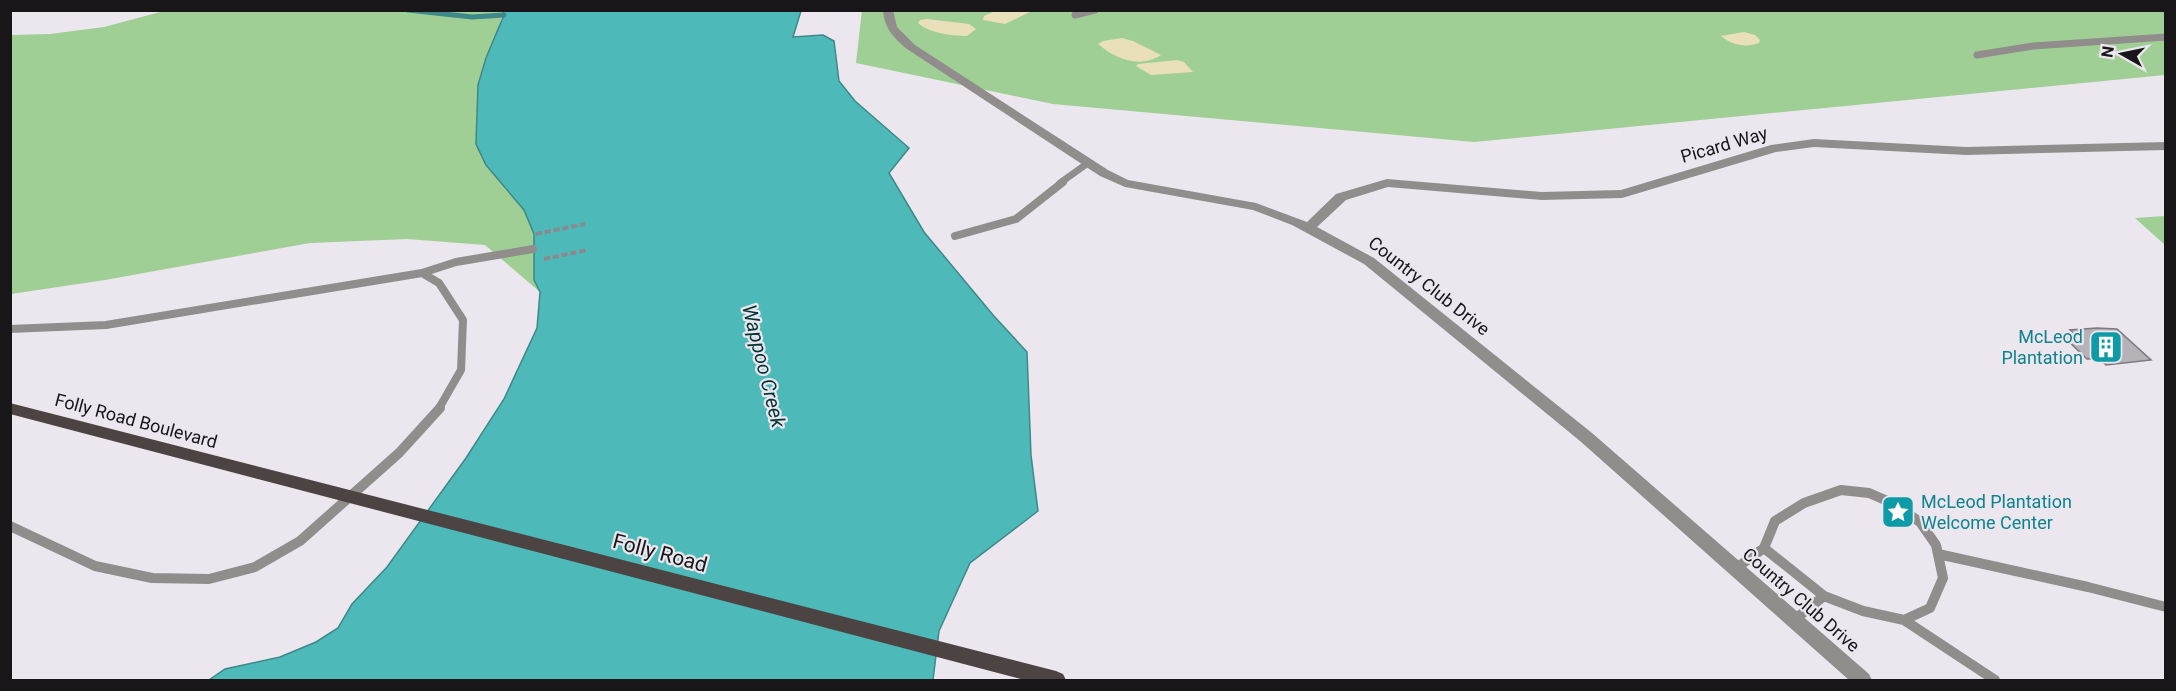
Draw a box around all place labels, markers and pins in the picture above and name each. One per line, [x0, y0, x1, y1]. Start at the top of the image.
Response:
place label: McLeod Plantation [2001, 326, 2083, 368]
building icon: McLeod Plantation [2088, 329, 2124, 365]
place label: McLeod Plantation Welcome Center [1921, 491, 2072, 533]
place icon: McLeod Plantation Welcome Center [1880, 494, 1916, 530]

